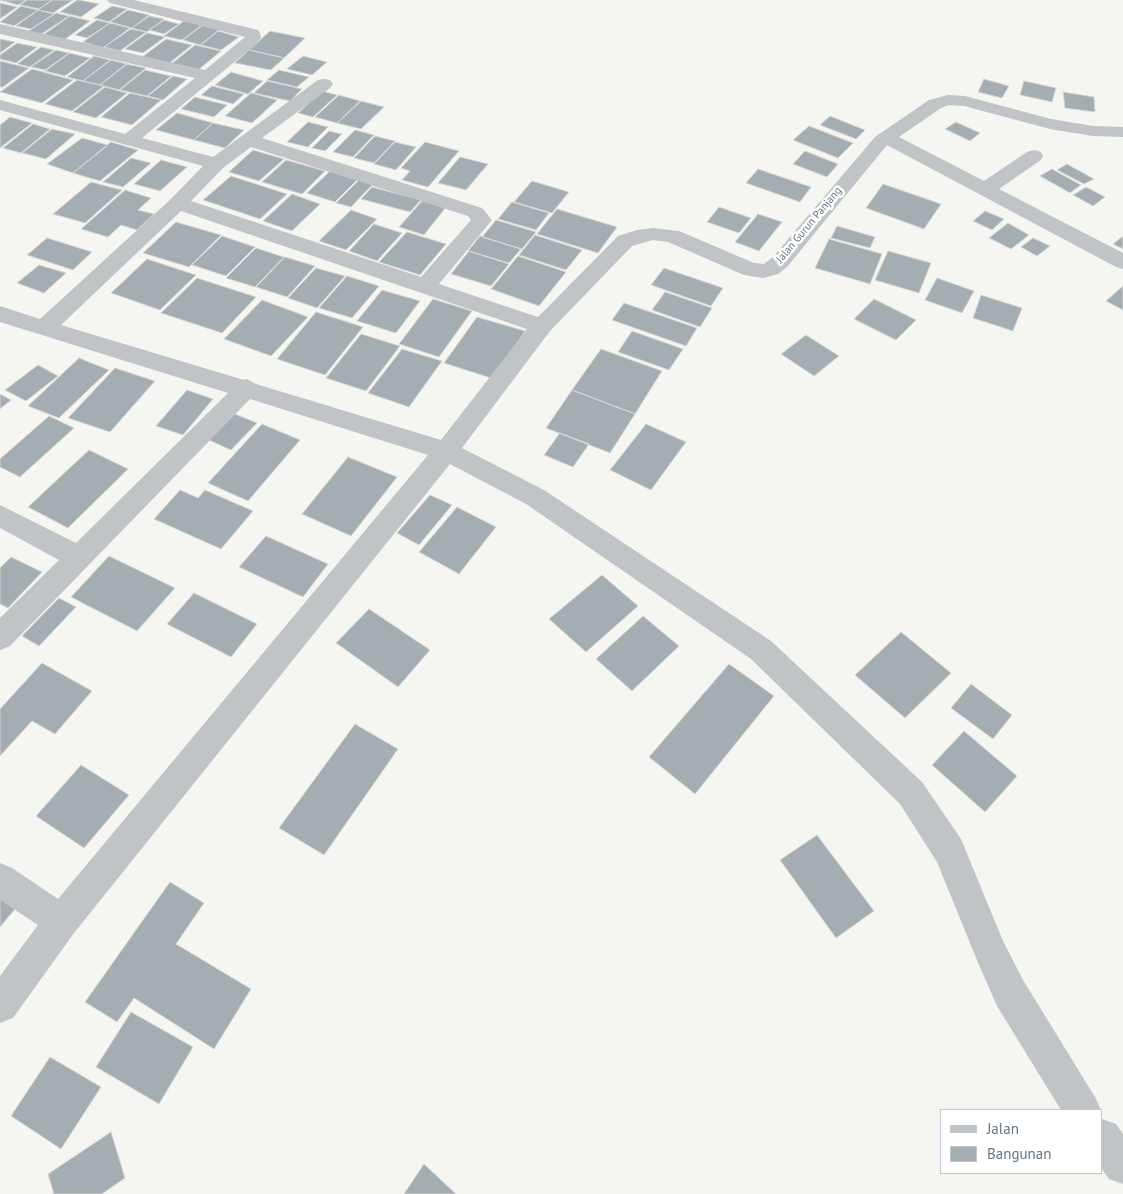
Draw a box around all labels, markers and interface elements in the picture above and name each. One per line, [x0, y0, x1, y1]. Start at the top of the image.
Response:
street label: Jalan Gurun Panjang [773, 184, 845, 266]
legend [940, 1109, 1103, 1174]
text: Jalan [987, 1119, 1019, 1138]
text: Bangunan [987, 1144, 1051, 1163]

